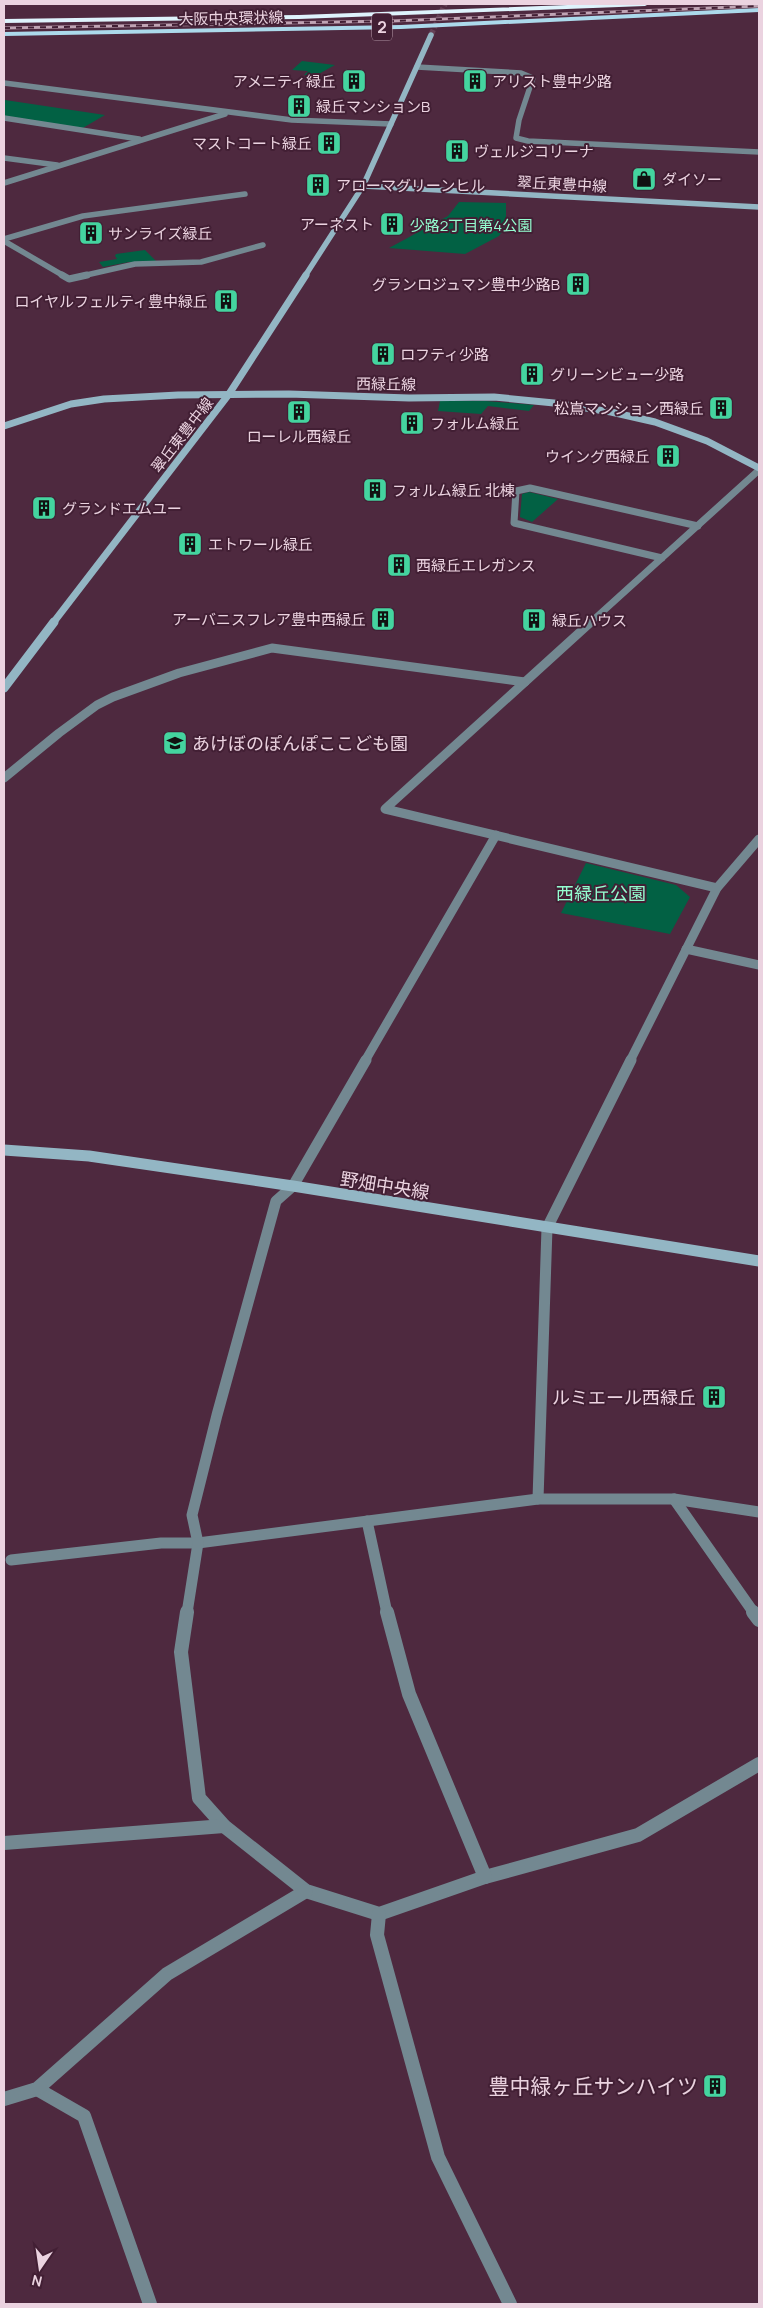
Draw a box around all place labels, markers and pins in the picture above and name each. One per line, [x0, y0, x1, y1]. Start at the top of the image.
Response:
building icon: アメニティ緑丘 [341, 68, 367, 94]
building icon: アリスト豊中少路 [462, 68, 488, 94]
place label: アメニティ緑丘 [233, 71, 336, 92]
place label: アリスト豊中少路 [492, 71, 612, 92]
building icon: 緑丘マンションB [286, 93, 312, 119]
place label: 緑丘マンションB [316, 96, 430, 117]
building icon: マストコート緑丘 [316, 130, 342, 156]
place label: マストコート緑丘 [192, 133, 312, 154]
building icon: ヴェルジコリーナ [444, 138, 470, 164]
place label: ヴェルジコリーナ [474, 141, 594, 162]
shop icon: ダイソー [631, 166, 657, 192]
place label: ダイソー [662, 169, 722, 190]
building icon: アローマグリーンヒル [305, 172, 331, 198]
place label: アローマグリーンヒル [336, 175, 485, 196]
building icon: アーネスト [379, 211, 405, 237]
place label: アーネスト [300, 214, 374, 235]
building icon: サンライズ緑丘 [78, 220, 104, 246]
place label: サンライズ緑丘 [108, 223, 213, 244]
building icon: グランロジュマン豊中少路B [565, 271, 591, 297]
place label: グランロジュマン豊中少路B [372, 274, 560, 295]
building icon: ロイヤルフェルティ豊中緑丘 [213, 288, 239, 314]
place label: ロイヤルフェルティ豊中緑丘 [14, 291, 208, 312]
building icon: ロフティ少路 [370, 341, 396, 367]
place label: ロフティ少路 [400, 344, 489, 365]
building icon: グリーンビュー少路 [519, 361, 545, 387]
place label: グリーンビュー少路 [550, 364, 684, 385]
building icon: 松嶌マンション西緑丘 [708, 395, 734, 421]
place label: 松嶌マンション西緑丘 [554, 398, 704, 419]
building icon: ローレル西緑丘 [286, 399, 312, 425]
building icon: フォルム緑丘 [399, 410, 425, 436]
place label: フォルム緑丘 [430, 413, 520, 434]
place label: ローレル西緑丘 [246, 426, 352, 447]
building icon: ウイング西緑丘 [655, 443, 681, 469]
place label: ウイング西緑丘 [545, 446, 650, 467]
building icon: フォルム緑丘 北棟 [362, 477, 388, 503]
place label: フォルム緑丘 北棟 [392, 480, 515, 501]
building icon: グランドエムユー [31, 495, 57, 521]
place label: グランドエムユー [62, 498, 182, 519]
building icon: エトワール緑丘 [177, 531, 203, 557]
place label: エトワール緑丘 [208, 534, 313, 555]
building icon: 西緑丘エレガンス [386, 552, 412, 578]
place label: 西緑丘エレガンス [416, 555, 536, 576]
building icon: アーバニスフレア豊中西緑丘 [370, 606, 396, 632]
building icon: 緑丘ハウス [521, 607, 547, 633]
place label: アーバニスフレア豊中西緑丘 [172, 609, 366, 630]
place label: 緑丘ハウス [552, 610, 627, 631]
school or university icon: あけぼのぽんぽここども園 [162, 730, 188, 756]
place label: あけぼのぽんぽここども園 [192, 731, 408, 755]
building icon: ルミエール西緑丘 [701, 1384, 727, 1410]
place label: ルミエール西緑丘 [552, 1385, 696, 1409]
place label: 豊中緑ヶ丘サンハイツ [488, 2072, 698, 2100]
building icon: 豊中緑ヶ丘サンハイツ [702, 2073, 728, 2099]

